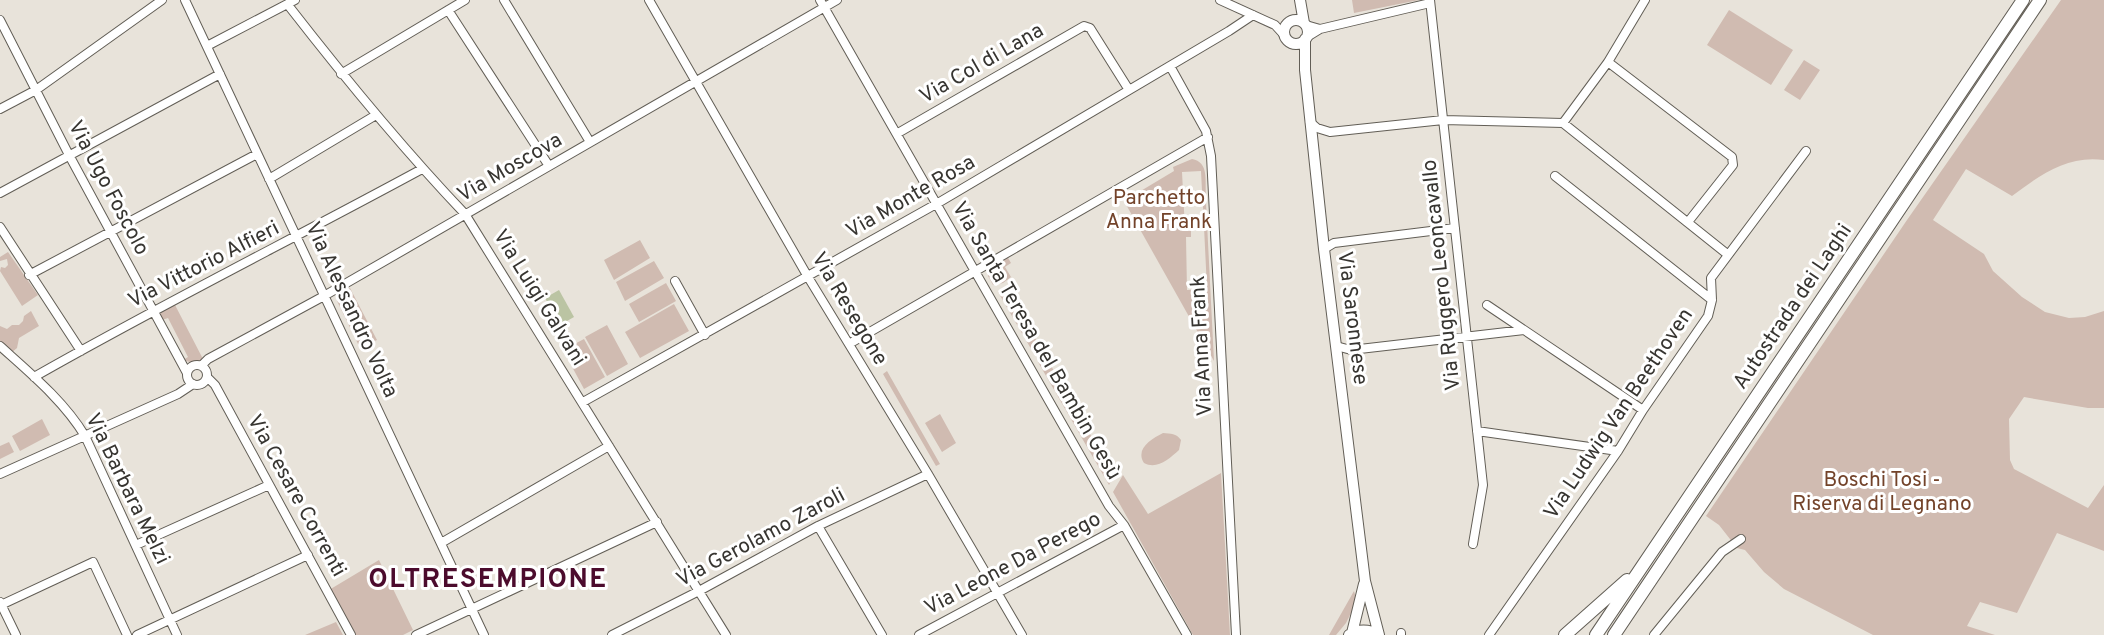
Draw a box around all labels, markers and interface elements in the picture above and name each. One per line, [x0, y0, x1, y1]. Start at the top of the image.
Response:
street label: Via Col di Lana [915, 18, 1049, 110]
street label: Via Ugo Foscolo [61, 116, 155, 260]
street label: Via Moscova [453, 127, 567, 209]
street label: Via Monte Rosa [842, 149, 980, 245]
street label: Via Ruggero Leoncavallo [1416, 158, 1468, 392]
park label: Parchetto Anna Frank [1106, 185, 1212, 236]
street label: Via Santa Teresa del Bambin Gesù [945, 197, 1127, 485]
street label: Via Vittorio Alfieri [124, 215, 284, 315]
street label: Via Alessandro Volta [298, 218, 404, 402]
street label: Autostrada dei Laghi [1727, 219, 1859, 395]
street label: Via Luigi Galvani [486, 225, 592, 371]
street label: Via Resegone [805, 247, 893, 371]
street label: Via Saronnese [1330, 250, 1374, 386]
street label: Via Anna Frank [1185, 275, 1219, 417]
street label: Via Ludwig Van Beethoven [1538, 303, 1700, 525]
street label: Via Barbara Melzi [79, 409, 175, 569]
street label: Via Cesare Correnti [240, 410, 352, 582]
park label: Boschi Tosi - Riserva di Legnano [1792, 467, 1972, 518]
street label: Via Gerolamo Zaroli [672, 482, 850, 594]
street label: Via Leone Da Perego [920, 506, 1106, 622]
district label: OLTRESEMPIONE [368, 563, 608, 597]

